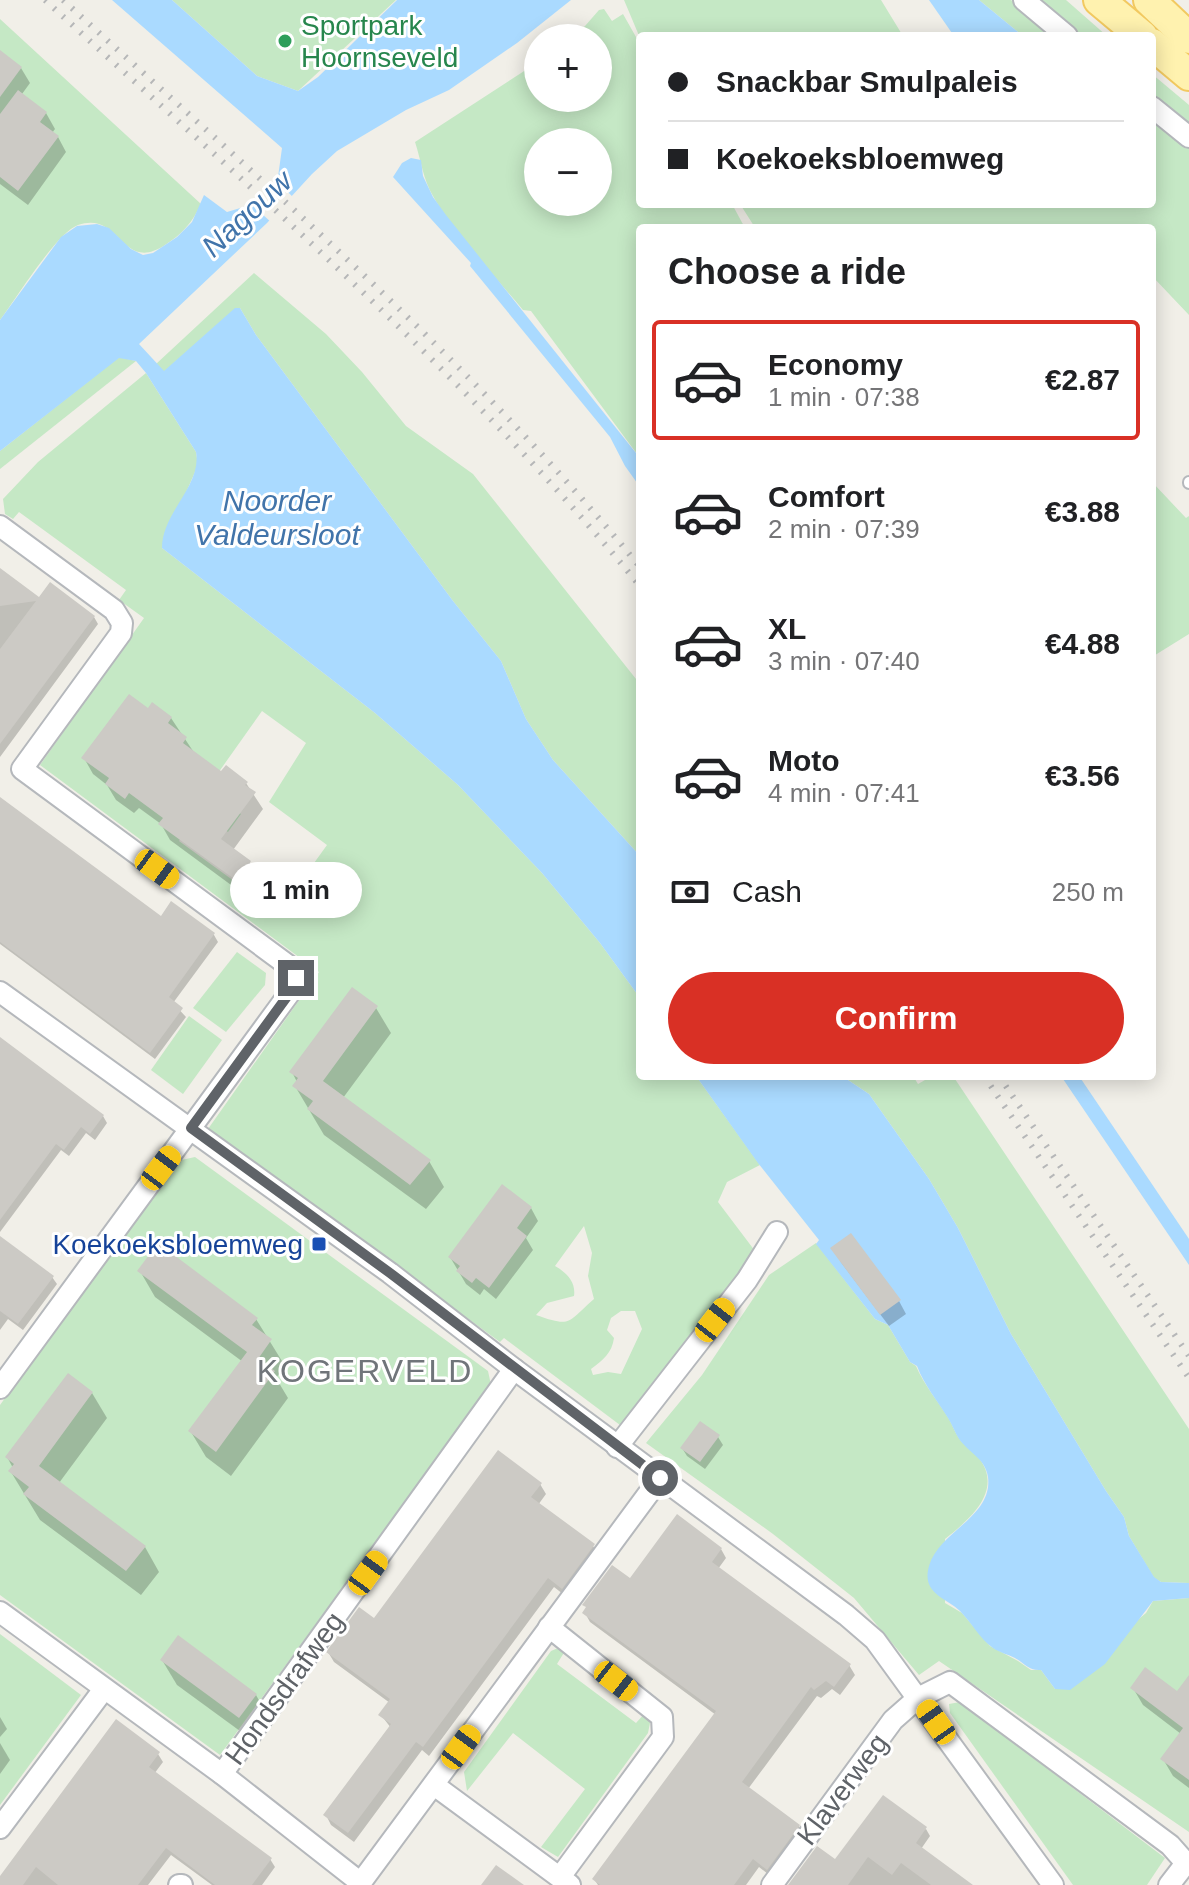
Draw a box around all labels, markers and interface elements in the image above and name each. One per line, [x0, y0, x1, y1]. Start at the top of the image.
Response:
place label: Sportpark Hoornseveld [301, 10, 458, 73]
map controls [524, 24, 612, 216]
button: + [524, 24, 612, 112]
marker: Sportpark Hoornseveld [276, 32, 294, 50]
text: Snackbar Smulpaleis [716, 65, 1018, 98]
button: − [524, 128, 612, 216]
text: Koekoeksbloemweg [716, 142, 1004, 175]
water label: Nagouw [195, 162, 300, 263]
text: Choose a ride [668, 251, 906, 292]
icon: car [672, 344, 744, 416]
text: Economy [768, 348, 903, 381]
text: €2.87 [1045, 363, 1120, 396]
text: 1 min · 07:38 [768, 382, 920, 412]
icon: car [672, 476, 744, 548]
text: Comfort [768, 480, 885, 513]
water label: Noorder Valdeursloot [194, 484, 361, 551]
text: €3.88 [1045, 495, 1120, 528]
text: 2 min · 07:39 [768, 514, 920, 544]
icon: car [672, 608, 744, 680]
text: XL [768, 612, 806, 645]
text: €4.88 [1045, 627, 1120, 660]
text: 3 min · 07:40 [768, 646, 920, 676]
icon: car [672, 740, 744, 812]
text: Moto [768, 744, 840, 777]
text: €3.56 [1045, 759, 1120, 792]
text: 4 min · 07:41 [768, 778, 920, 808]
car [131, 845, 183, 893]
callout: 1 min [230, 862, 362, 918]
icon: cash [668, 870, 712, 914]
text: 1 min [262, 875, 330, 905]
text: Cash [732, 875, 802, 908]
text: 250 m [1052, 877, 1124, 907]
route end [278, 960, 314, 996]
button: Confirm [668, 972, 1124, 1064]
car [137, 1142, 185, 1194]
place label: Koekoeksbloemweg [52, 1229, 303, 1260]
marker: Koekoeksbloemweg [310, 1235, 328, 1253]
car [691, 1294, 739, 1346]
district label: KOGERVELD [257, 1353, 473, 1389]
route start [642, 1460, 678, 1496]
car [344, 1547, 392, 1599]
street label: Hondsdrafweg [219, 1606, 350, 1770]
car [590, 1657, 642, 1705]
car [912, 1695, 960, 1749]
car [437, 1721, 485, 1773]
street label: Klaverweg [791, 1728, 894, 1851]

